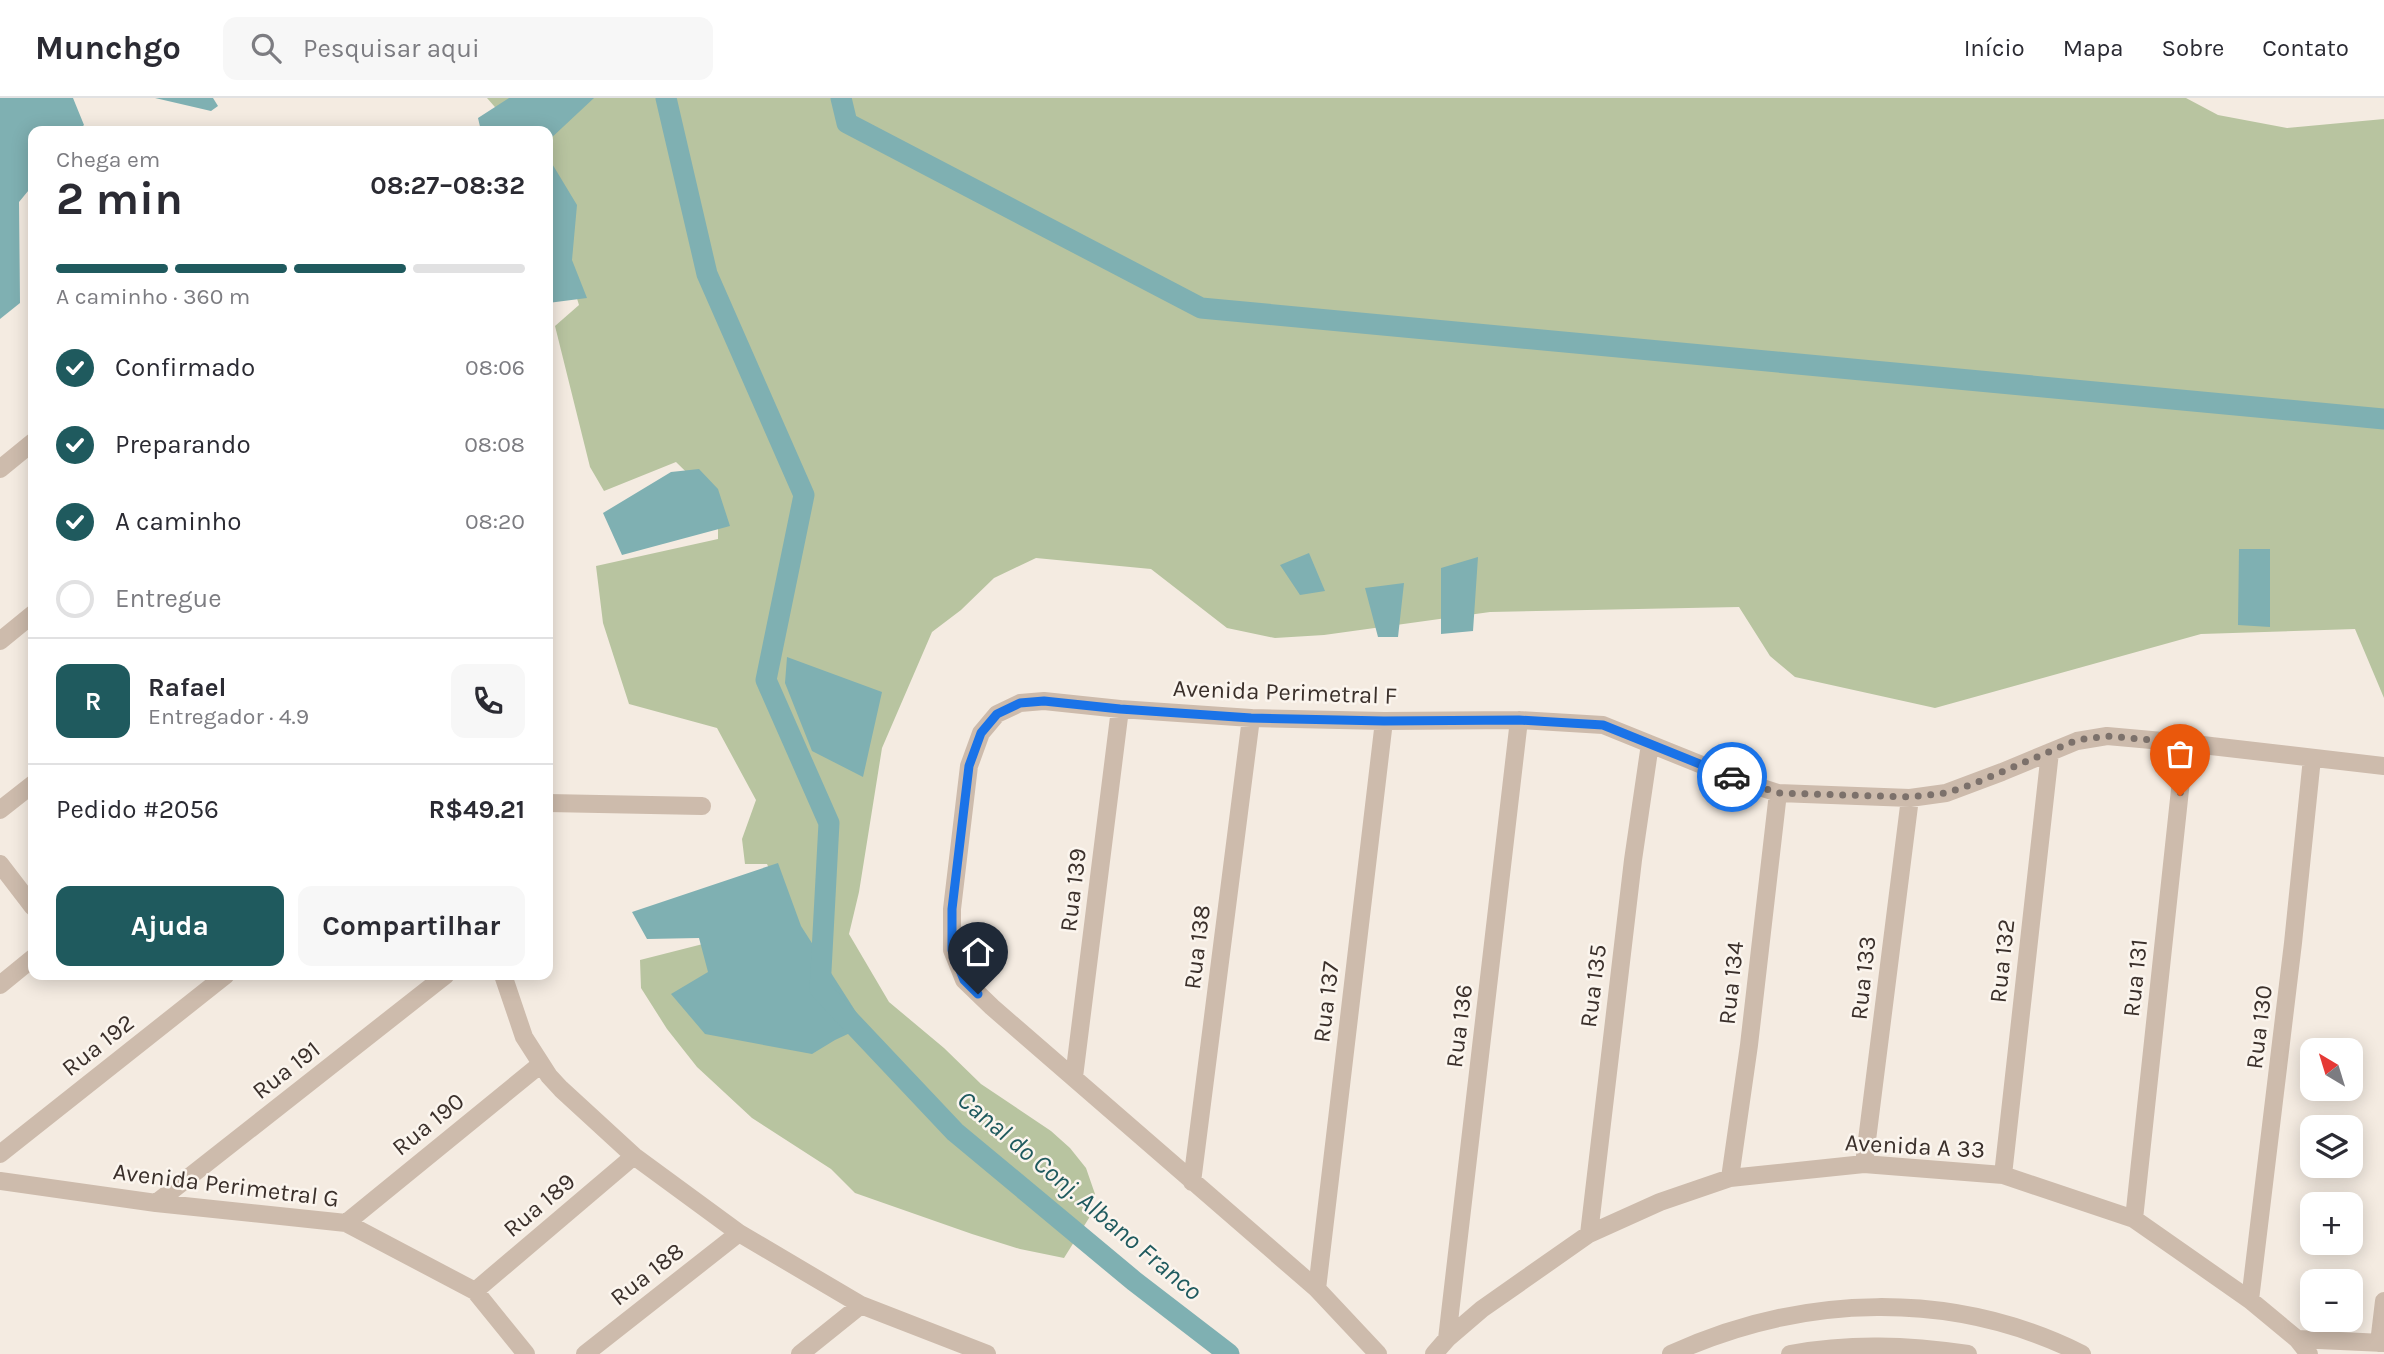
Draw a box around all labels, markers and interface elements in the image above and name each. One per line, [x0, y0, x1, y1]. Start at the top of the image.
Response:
search box [223, 17, 713, 80]
text: Munchgo [35, 29, 181, 67]
icon: search [247, 29, 285, 67]
text: Pesquisar aqui [303, 33, 480, 64]
text: Início [1964, 34, 2025, 62]
text: Mapa [2063, 34, 2123, 62]
text: Sobre [2161, 34, 2224, 62]
text: Contato [2262, 34, 2349, 62]
text: Chega em [56, 146, 160, 173]
text: 08:27–08:32 [370, 170, 525, 201]
text: 2 min [56, 172, 183, 226]
text: A caminho · 360 m [56, 283, 250, 310]
icon: check [56, 349, 94, 387]
text: Confirmado [115, 352, 255, 383]
text: 08:06 [465, 354, 525, 381]
icon: check [56, 426, 94, 464]
text: Preparando [115, 429, 251, 460]
text: 08:08 [464, 431, 525, 458]
icon: check [56, 503, 94, 541]
text: A caminho [115, 506, 242, 537]
text: 08:20 [465, 508, 525, 535]
text: Entregue [115, 583, 222, 614]
button: phone [451, 664, 525, 738]
text: Rafael [148, 672, 226, 703]
street label: Avenida Perimetral F [1172, 674, 1398, 710]
text: R [85, 686, 101, 717]
text: Entregador · 4.9 [148, 703, 309, 730]
pin [2150, 724, 2210, 796]
icon: bag [2161, 735, 2199, 773]
courier [1697, 742, 1767, 812]
icon: car [1713, 758, 1751, 796]
text: Pedido #2056 [56, 794, 219, 825]
text: R$49.21 [428, 794, 525, 825]
street label: Rua 139 [1054, 847, 1092, 933]
button: Ajuda [56, 886, 284, 966]
button: Compartilhar [298, 886, 525, 966]
street label: Rua 138 [1178, 903, 1216, 991]
street label: Rua 132 [1984, 918, 2020, 1004]
pin [948, 922, 1008, 994]
icon: home [959, 933, 997, 971]
street label: Rua 133 [1845, 935, 1881, 1021]
street label: Rua 131 [2117, 938, 2153, 1018]
street label: Rua 134 [1713, 940, 1749, 1026]
street label: Rua 135 [1574, 943, 1612, 1029]
street label: Rua 137 [1307, 960, 1345, 1044]
street label: Rua 136 [1440, 983, 1478, 1069]
street label: Rua 130 [2240, 983, 2278, 1071]
street label: Rua 192 [56, 1008, 140, 1082]
street label: Rua 191 [247, 1035, 325, 1105]
north arrow [2300, 1038, 2362, 1101]
map controls [2300, 1038, 2363, 1332]
water label: Canal do Conj. Albano Franco [951, 1084, 1208, 1307]
street label: Rua 190 [386, 1087, 470, 1161]
button: layers [2300, 1115, 2363, 1178]
street label: Avenida A 33 [1844, 1128, 1986, 1164]
street label: Avenida Perimetral G [111, 1157, 341, 1213]
street label: Rua 189 [498, 1167, 580, 1243]
button: + [2300, 1192, 2363, 1255]
street label: Rua 188 [605, 1237, 689, 1311]
button: − [2300, 1269, 2363, 1332]

